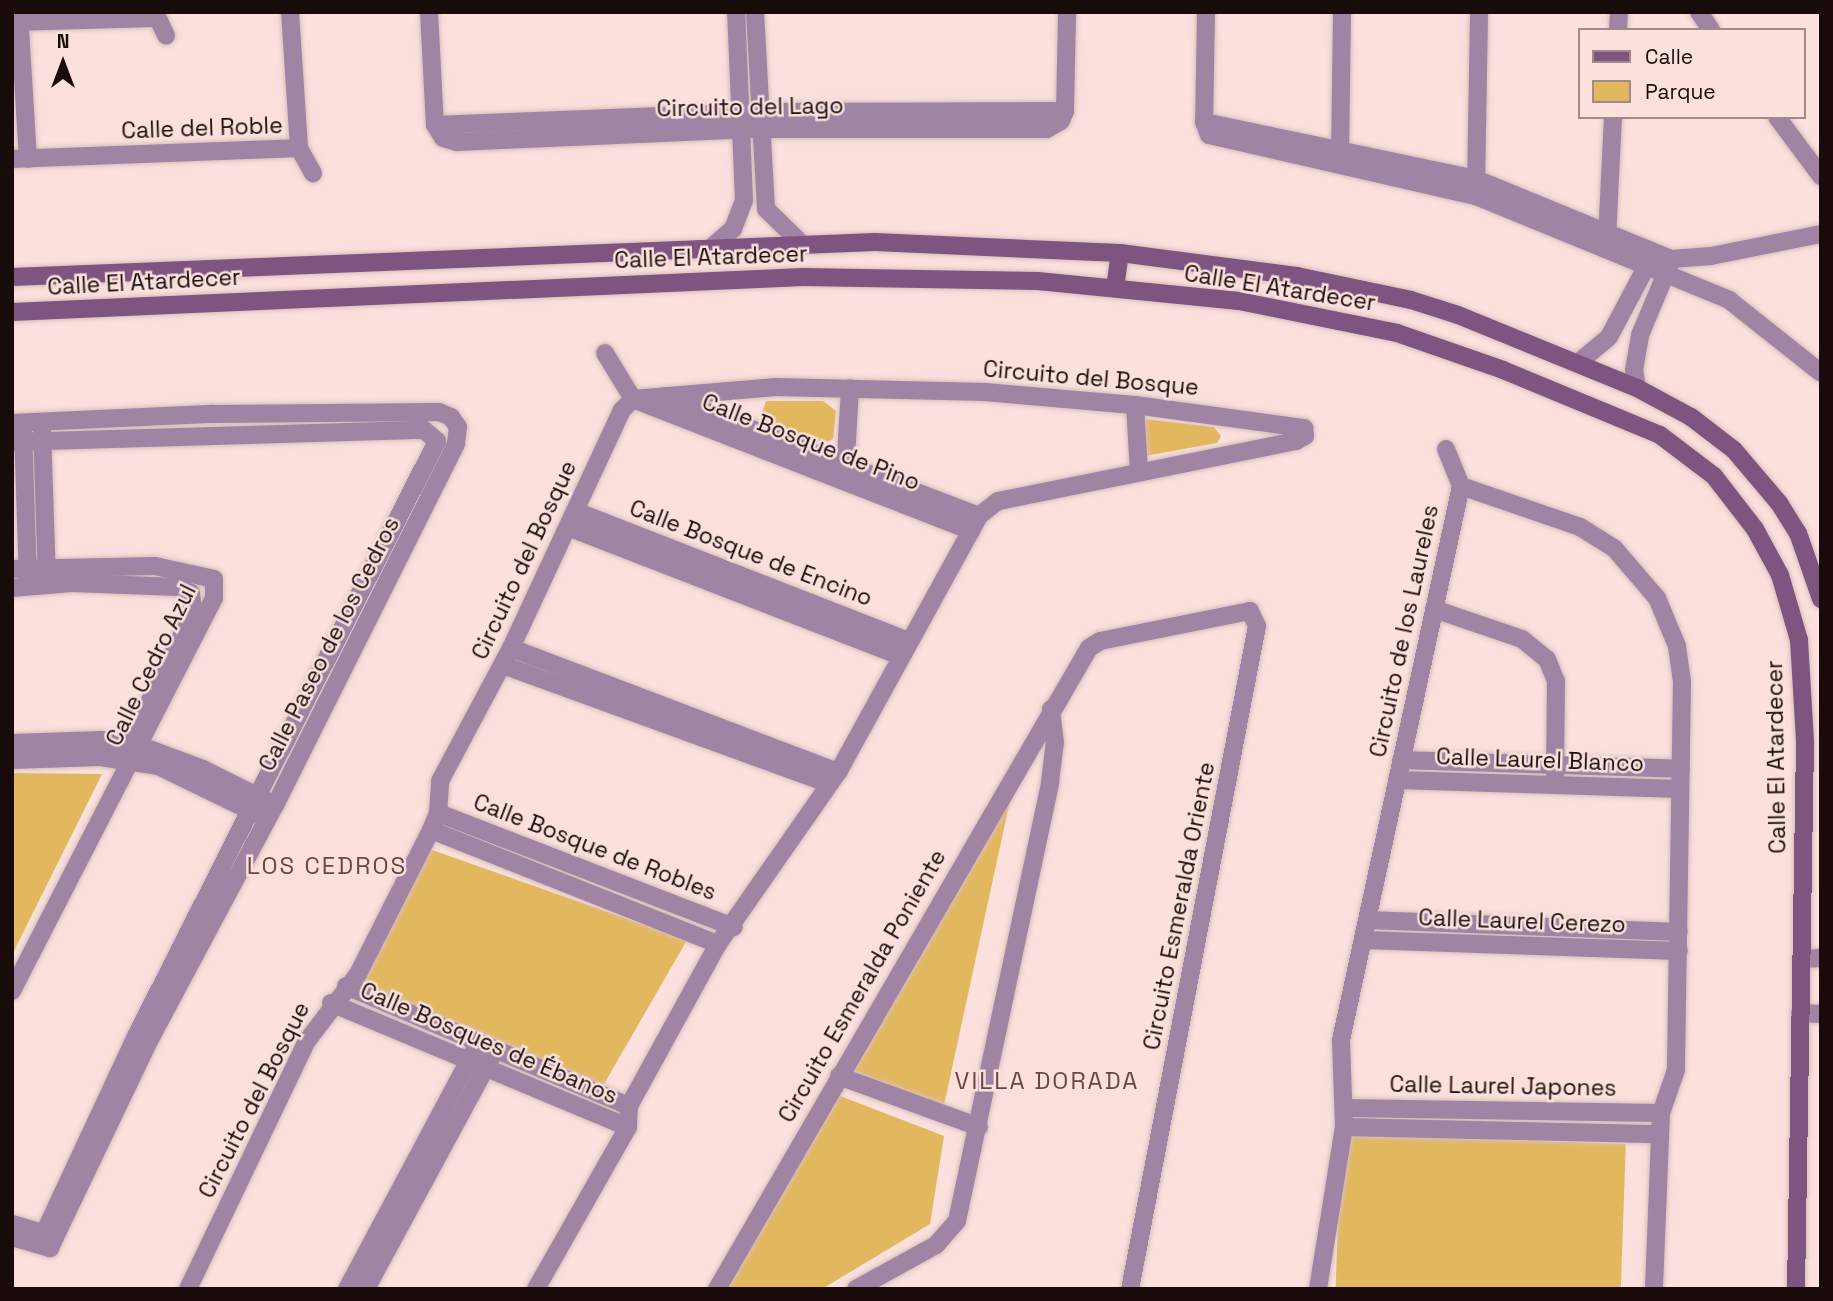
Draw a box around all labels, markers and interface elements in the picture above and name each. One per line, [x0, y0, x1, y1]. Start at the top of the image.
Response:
north arrow [28, 28, 98, 98]
legend [1577, 28, 1805, 119]
text: N [57, 29, 69, 54]
text: Calle [1645, 43, 1693, 70]
text: Parque [1645, 78, 1716, 105]
street label: Circuito del Lago [656, 92, 844, 122]
street label: Calle del Roble [121, 111, 283, 145]
street label: Calle El Atardecer [614, 240, 808, 274]
street label: Calle El Atardecer [1182, 259, 1378, 317]
street label: Calle El Atardecer [47, 263, 241, 301]
street label: Circuito del Bosque [982, 355, 1200, 401]
street label: Calle Bosque de Pino [698, 388, 924, 496]
street label: Circuito del Bosque [466, 456, 582, 664]
street label: Calle Bosque de Encino [626, 494, 876, 612]
street label: Circuito de los Laureles [1364, 502, 1444, 760]
street label: Calle Paseo de los Cedros [253, 512, 405, 776]
street label: Calle Cedro Azul [100, 580, 202, 750]
street label: Calle El Atardecer [1761, 660, 1791, 854]
street label: Calle Laurel Blanco [1436, 743, 1644, 777]
street label: Circuito Esmeralda Oriente [1138, 760, 1220, 1052]
street label: Calle Bosque de Robles [470, 788, 720, 906]
street label: Circuito Esmeralda Poniente [772, 845, 952, 1127]
district label: LOS CEDROS [248, 852, 406, 880]
street label: Calle Laurel Cerezo [1418, 904, 1626, 938]
street label: Calle Bosques de Ébanos [356, 976, 622, 1110]
street label: Circuito del Bosque [193, 997, 315, 1203]
district label: VILLA DORADA [956, 1067, 1138, 1095]
street label: Calle Laurel Japones [1389, 1070, 1617, 1102]

